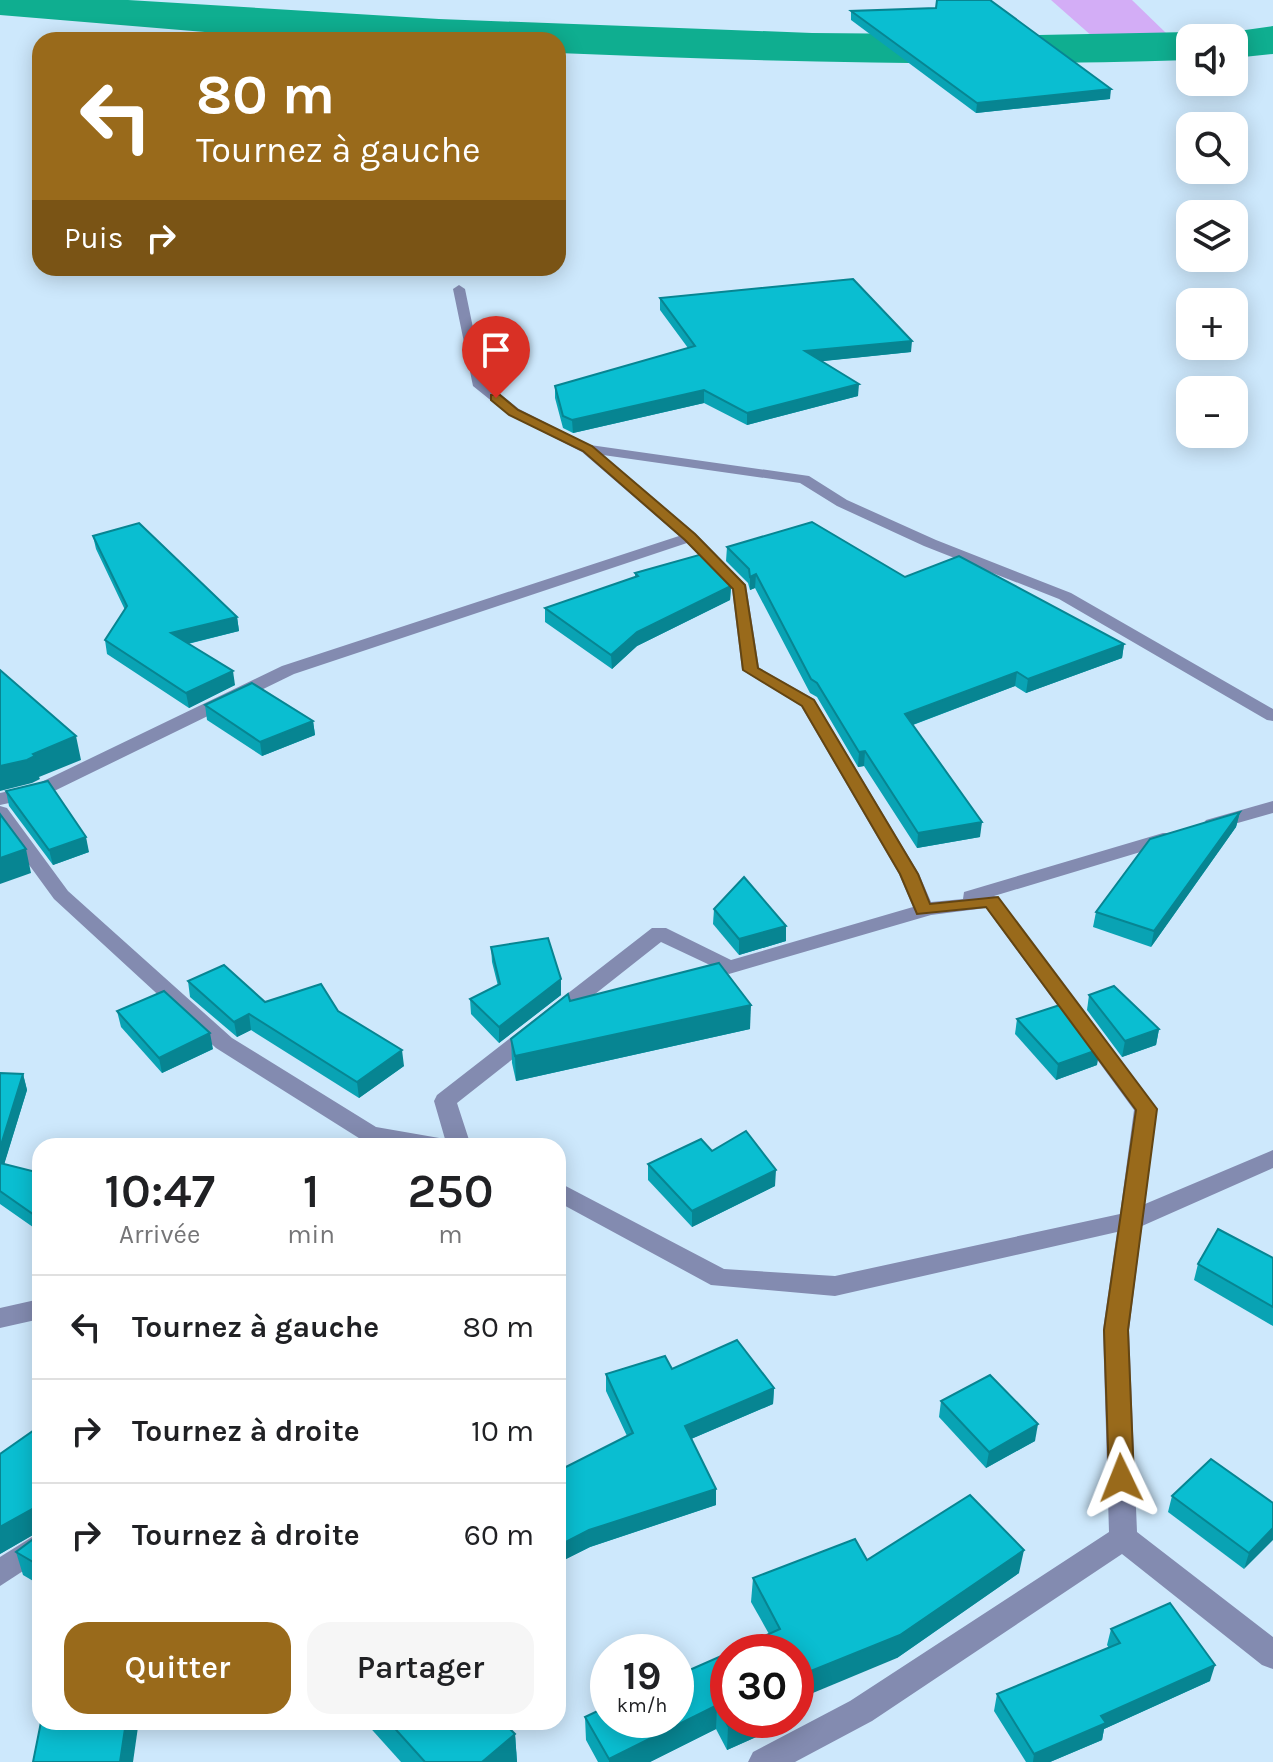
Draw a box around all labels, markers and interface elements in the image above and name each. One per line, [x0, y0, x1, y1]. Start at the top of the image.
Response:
map controls [1176, 24, 1248, 448]
button: sound [1176, 24, 1248, 96]
text: 80 m [196, 62, 335, 127]
icon: left [64, 64, 168, 168]
button: search [1176, 112, 1248, 184]
text: Tournez à gauche [196, 129, 481, 171]
button: layers [1176, 200, 1248, 272]
icon: right [139, 216, 183, 260]
text: Puis [64, 220, 123, 256]
button: + [1176, 288, 1248, 360]
pin [462, 316, 530, 398]
icon: arrive [474, 328, 518, 372]
button: − [1176, 376, 1248, 448]
text: 10:47 [104, 1163, 215, 1219]
text: 1 [303, 1163, 320, 1219]
text: 250 [407, 1163, 494, 1219]
text: Arrivée [119, 1219, 200, 1250]
text: min [287, 1219, 335, 1250]
text: m [438, 1219, 463, 1250]
icon: left [64, 1305, 108, 1349]
text: Tournez à gauche [132, 1309, 379, 1345]
text: 80 m [463, 1309, 534, 1345]
icon: right [64, 1409, 108, 1453]
text: Tournez à droite [132, 1413, 360, 1449]
text: 10 m [471, 1413, 534, 1449]
position arrow [1079, 1436, 1163, 1520]
icon: right [64, 1513, 108, 1557]
text: Tournez à droite [132, 1517, 360, 1553]
text: 60 m [464, 1517, 534, 1553]
button: Quitter [64, 1622, 291, 1714]
button: Partager [307, 1622, 534, 1714]
speed limit sign: 30 [710, 1634, 814, 1738]
text: 19 [623, 1652, 661, 1699]
text: km/h [617, 1694, 667, 1717]

